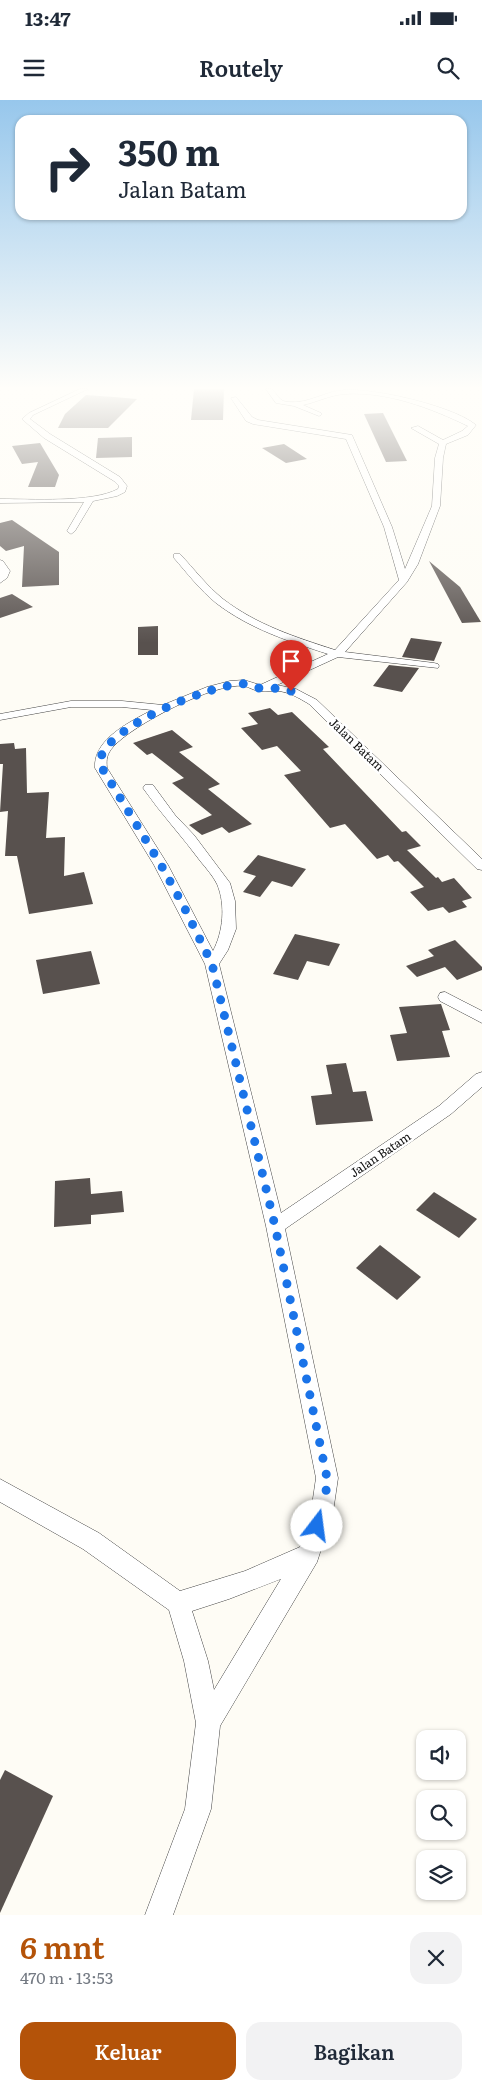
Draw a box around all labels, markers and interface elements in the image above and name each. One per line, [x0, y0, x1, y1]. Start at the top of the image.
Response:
text: 13:47 [25, 4, 70, 32]
text: Routely [199, 51, 283, 84]
icon: menu [20, 54, 48, 82]
icon: search [434, 54, 462, 82]
text: 350 m [118, 125, 220, 177]
icon: right [35, 135, 100, 200]
text: Jalan Batam [118, 172, 247, 205]
pin [270, 640, 312, 691]
icon: arrive [277, 647, 305, 675]
street label: Jalan Batam [326, 713, 389, 775]
street label: Jalan Batam [346, 1127, 414, 1181]
position arrow [290, 1499, 342, 1551]
map controls [416, 1730, 466, 1900]
button: sound [416, 1730, 466, 1780]
button: search [416, 1790, 466, 1840]
button: layers [416, 1850, 466, 1900]
text: 6 mnt [20, 1924, 105, 1968]
button: close [410, 1932, 462, 1984]
text: 470 m · 13:53 [20, 1965, 113, 1989]
button: Keluar [20, 2022, 236, 2080]
button: Bagikan [246, 2022, 462, 2080]

